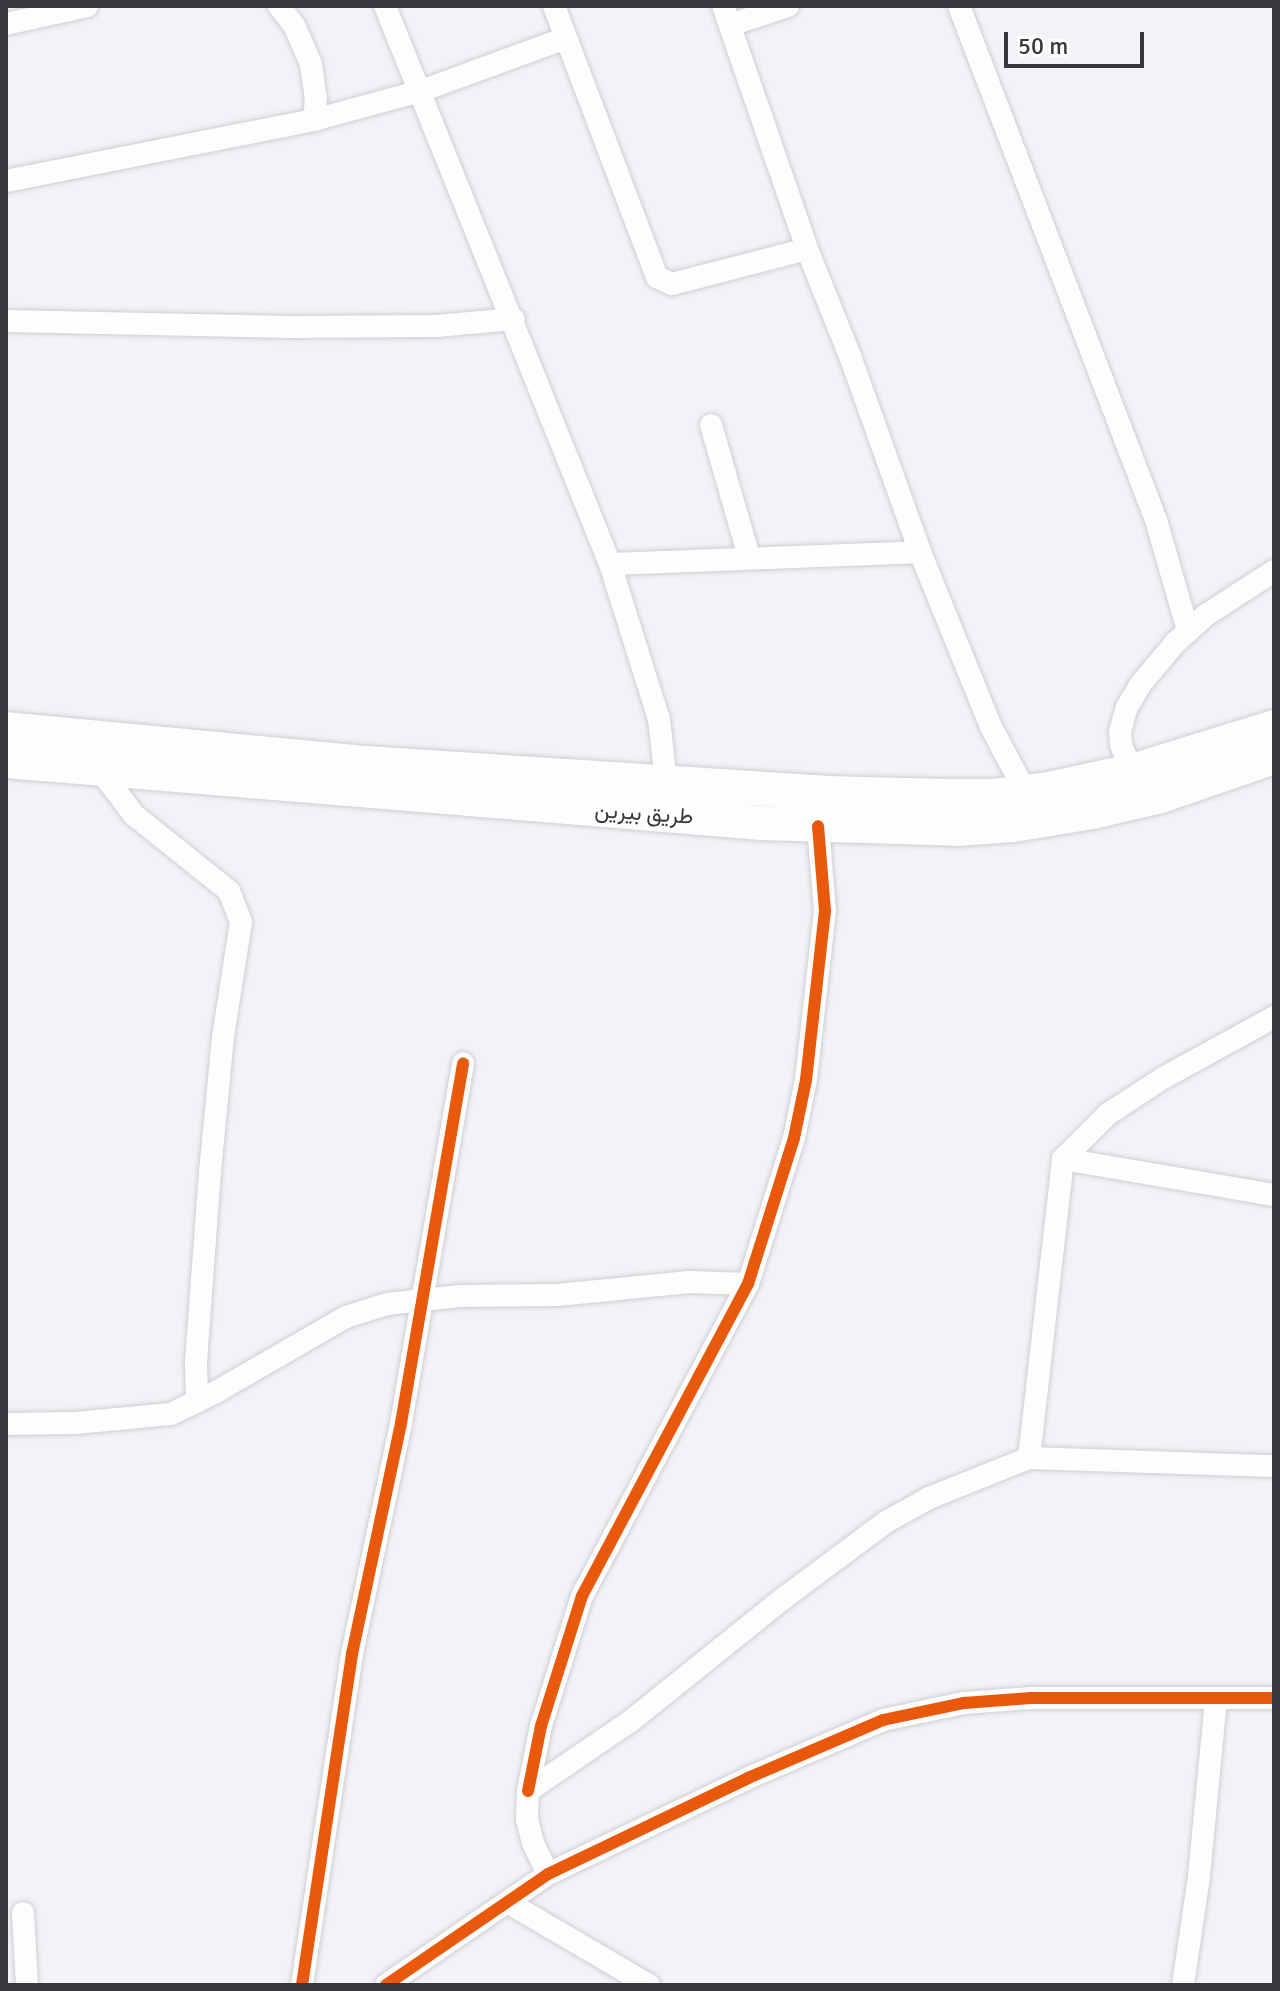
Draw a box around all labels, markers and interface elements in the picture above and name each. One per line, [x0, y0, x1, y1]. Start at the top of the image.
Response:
scale bar [1008, 16, 1148, 66]
text: 50 m [1018, 31, 1068, 61]
street label: طريق بيرين [594, 796, 694, 830]

